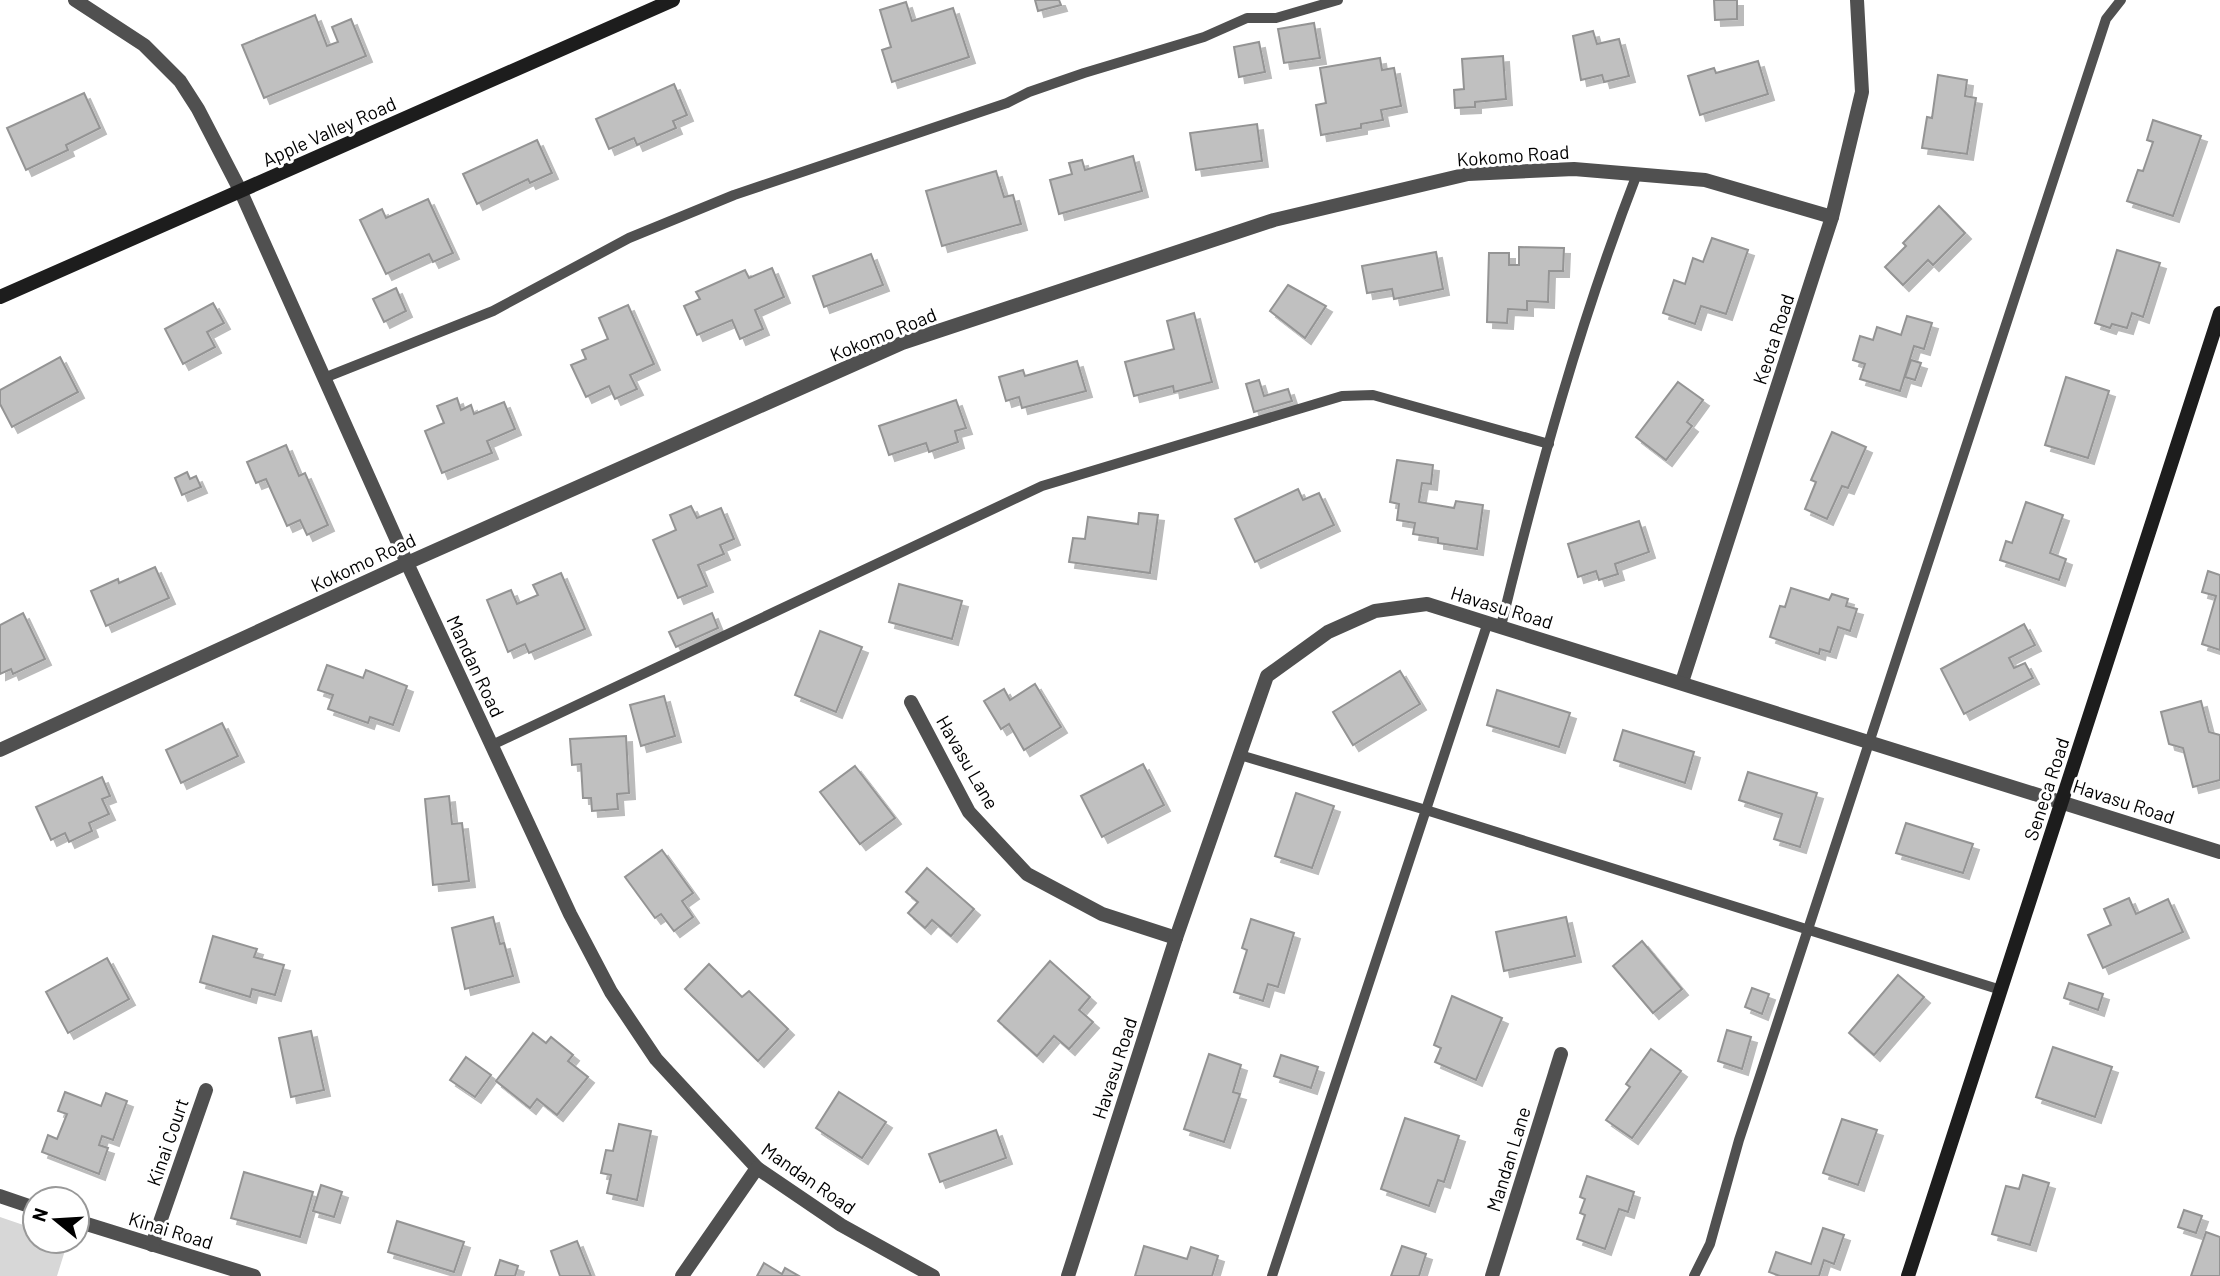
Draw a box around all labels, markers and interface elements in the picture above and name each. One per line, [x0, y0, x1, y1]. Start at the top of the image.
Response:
street label: Apple Valley Road [259, 91, 399, 171]
street label: Kokomo Road [1456, 140, 1570, 170]
street label: Keota Road [1748, 291, 1798, 387]
street label: Kokomo Road [826, 302, 940, 366]
street label: Kokomo Road [307, 528, 419, 596]
street label: Havasu Road [1448, 581, 1556, 633]
street label: Mandan Road [442, 611, 510, 721]
street label: Havasu Lane [932, 711, 1004, 813]
street label: Seneca Road [2019, 735, 2073, 843]
street label: Havasu Road [2070, 774, 2178, 828]
street label: Havasu Road [1087, 1014, 1141, 1122]
street label: Kinai Court [141, 1095, 193, 1189]
street label: Mandan Lane [1481, 1104, 1535, 1214]
street label: Mandan Road [758, 1137, 860, 1219]
north arrow [21, 1185, 91, 1255]
text: N [26, 1205, 52, 1224]
street label: Kinai Road [126, 1206, 216, 1254]

